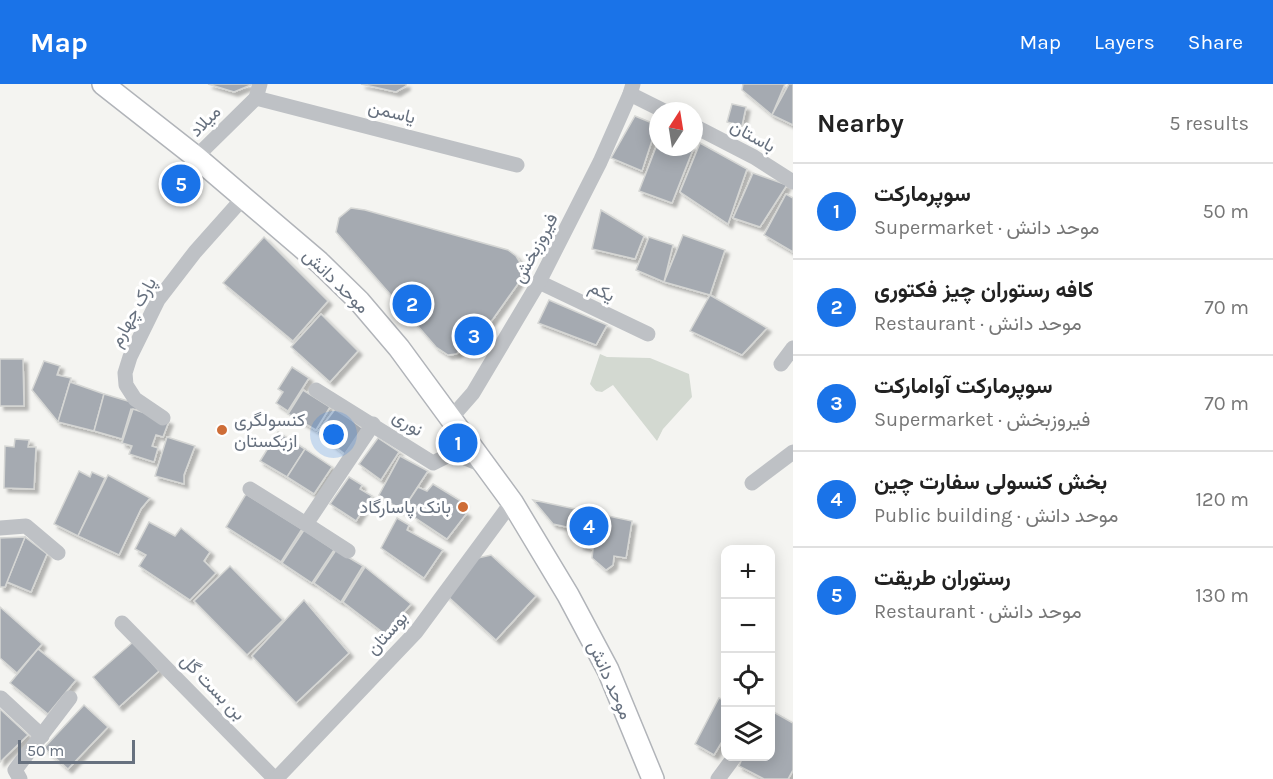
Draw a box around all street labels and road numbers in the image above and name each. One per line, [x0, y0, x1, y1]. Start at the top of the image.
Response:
street label: یاسمن [366, 96, 418, 128]
street label: میلاد [185, 101, 225, 141]
street label: باستان [727, 115, 779, 157]
street label: فیروزبخش [508, 209, 562, 287]
street label: موحد دانش [298, 244, 374, 318]
street label: پارک چهارم [105, 273, 162, 351]
street label: یکم [585, 275, 619, 308]
street label: نوری [389, 405, 427, 441]
street label: بوستان [362, 607, 412, 659]
street label: موحد دانش [583, 637, 637, 723]
street label: بن بست گل [176, 649, 250, 725]

